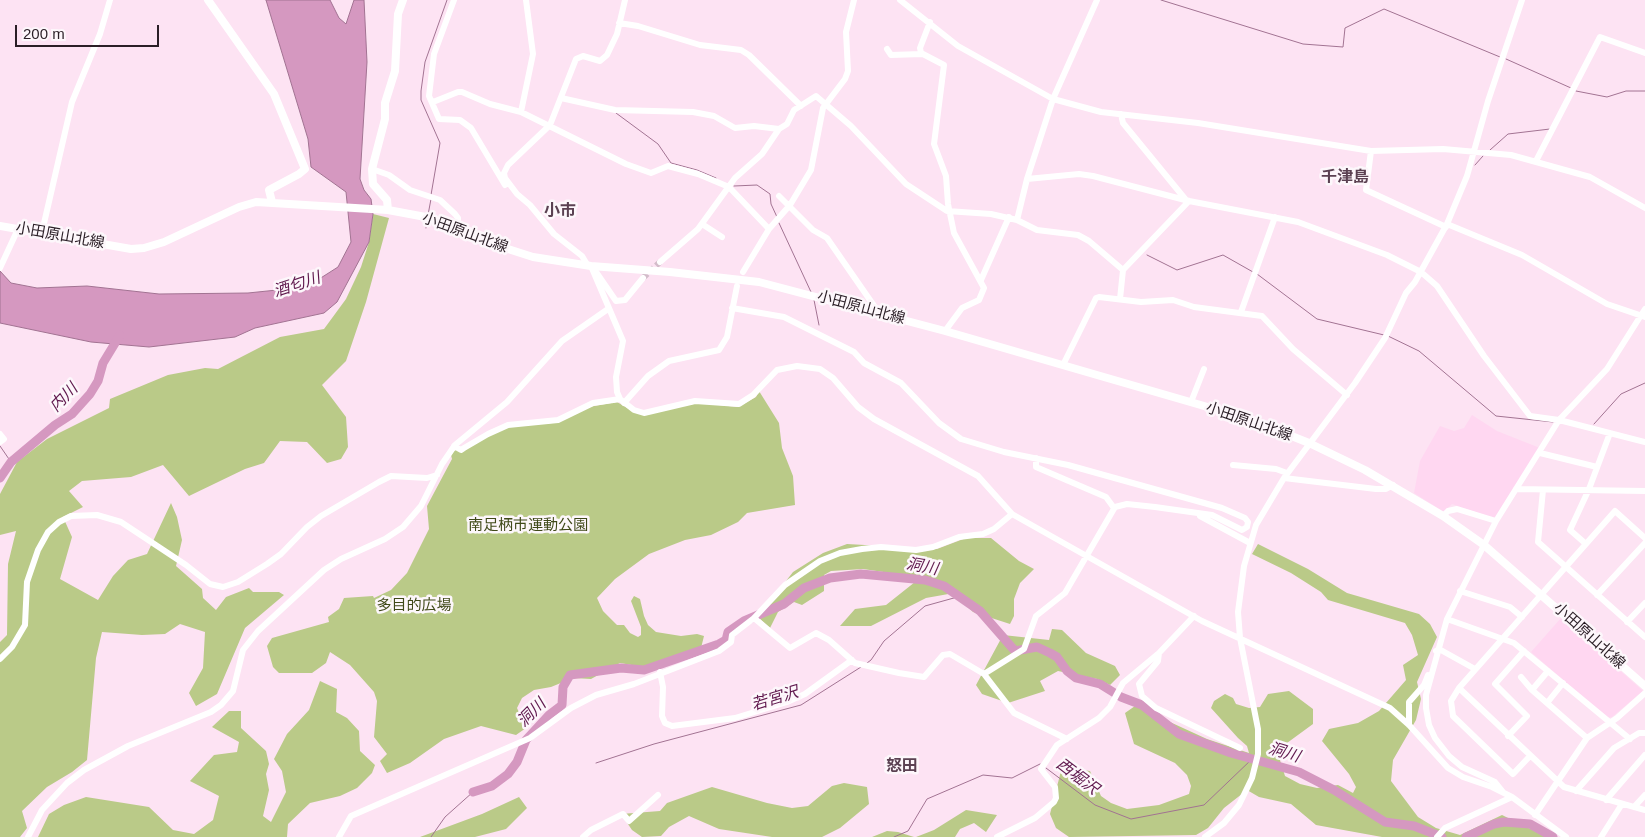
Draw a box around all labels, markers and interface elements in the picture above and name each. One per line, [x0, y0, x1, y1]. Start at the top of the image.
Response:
scale bar [18, 15, 161, 47]
text: 200 m [23, 25, 65, 42]
district label: 千津島 [1321, 168, 1369, 188]
district label: 小市 [544, 202, 576, 222]
street label: 小田原山北線 [420, 209, 510, 257]
street label: 小田原山北線 [14, 219, 106, 253]
water label: 酒匂川 [271, 268, 323, 302]
street label: 小田原山北線 [815, 288, 907, 328]
water label: 内川 [46, 380, 82, 416]
street label: 小田原山北線 [1204, 399, 1294, 445]
park label: 南足柄市運動公園 [468, 517, 588, 535]
water label: 洞川 [905, 555, 939, 579]
park label: 多目的広場 [377, 597, 451, 615]
street label: 小田原山北線 [1550, 599, 1628, 673]
water label: 若宮沢 [749, 683, 801, 715]
water label: 洞川 [514, 695, 550, 731]
water label: 洞川 [1266, 739, 1302, 767]
water label: 西堀沢 [1052, 755, 1102, 799]
district label: 怒田 [886, 757, 918, 777]

